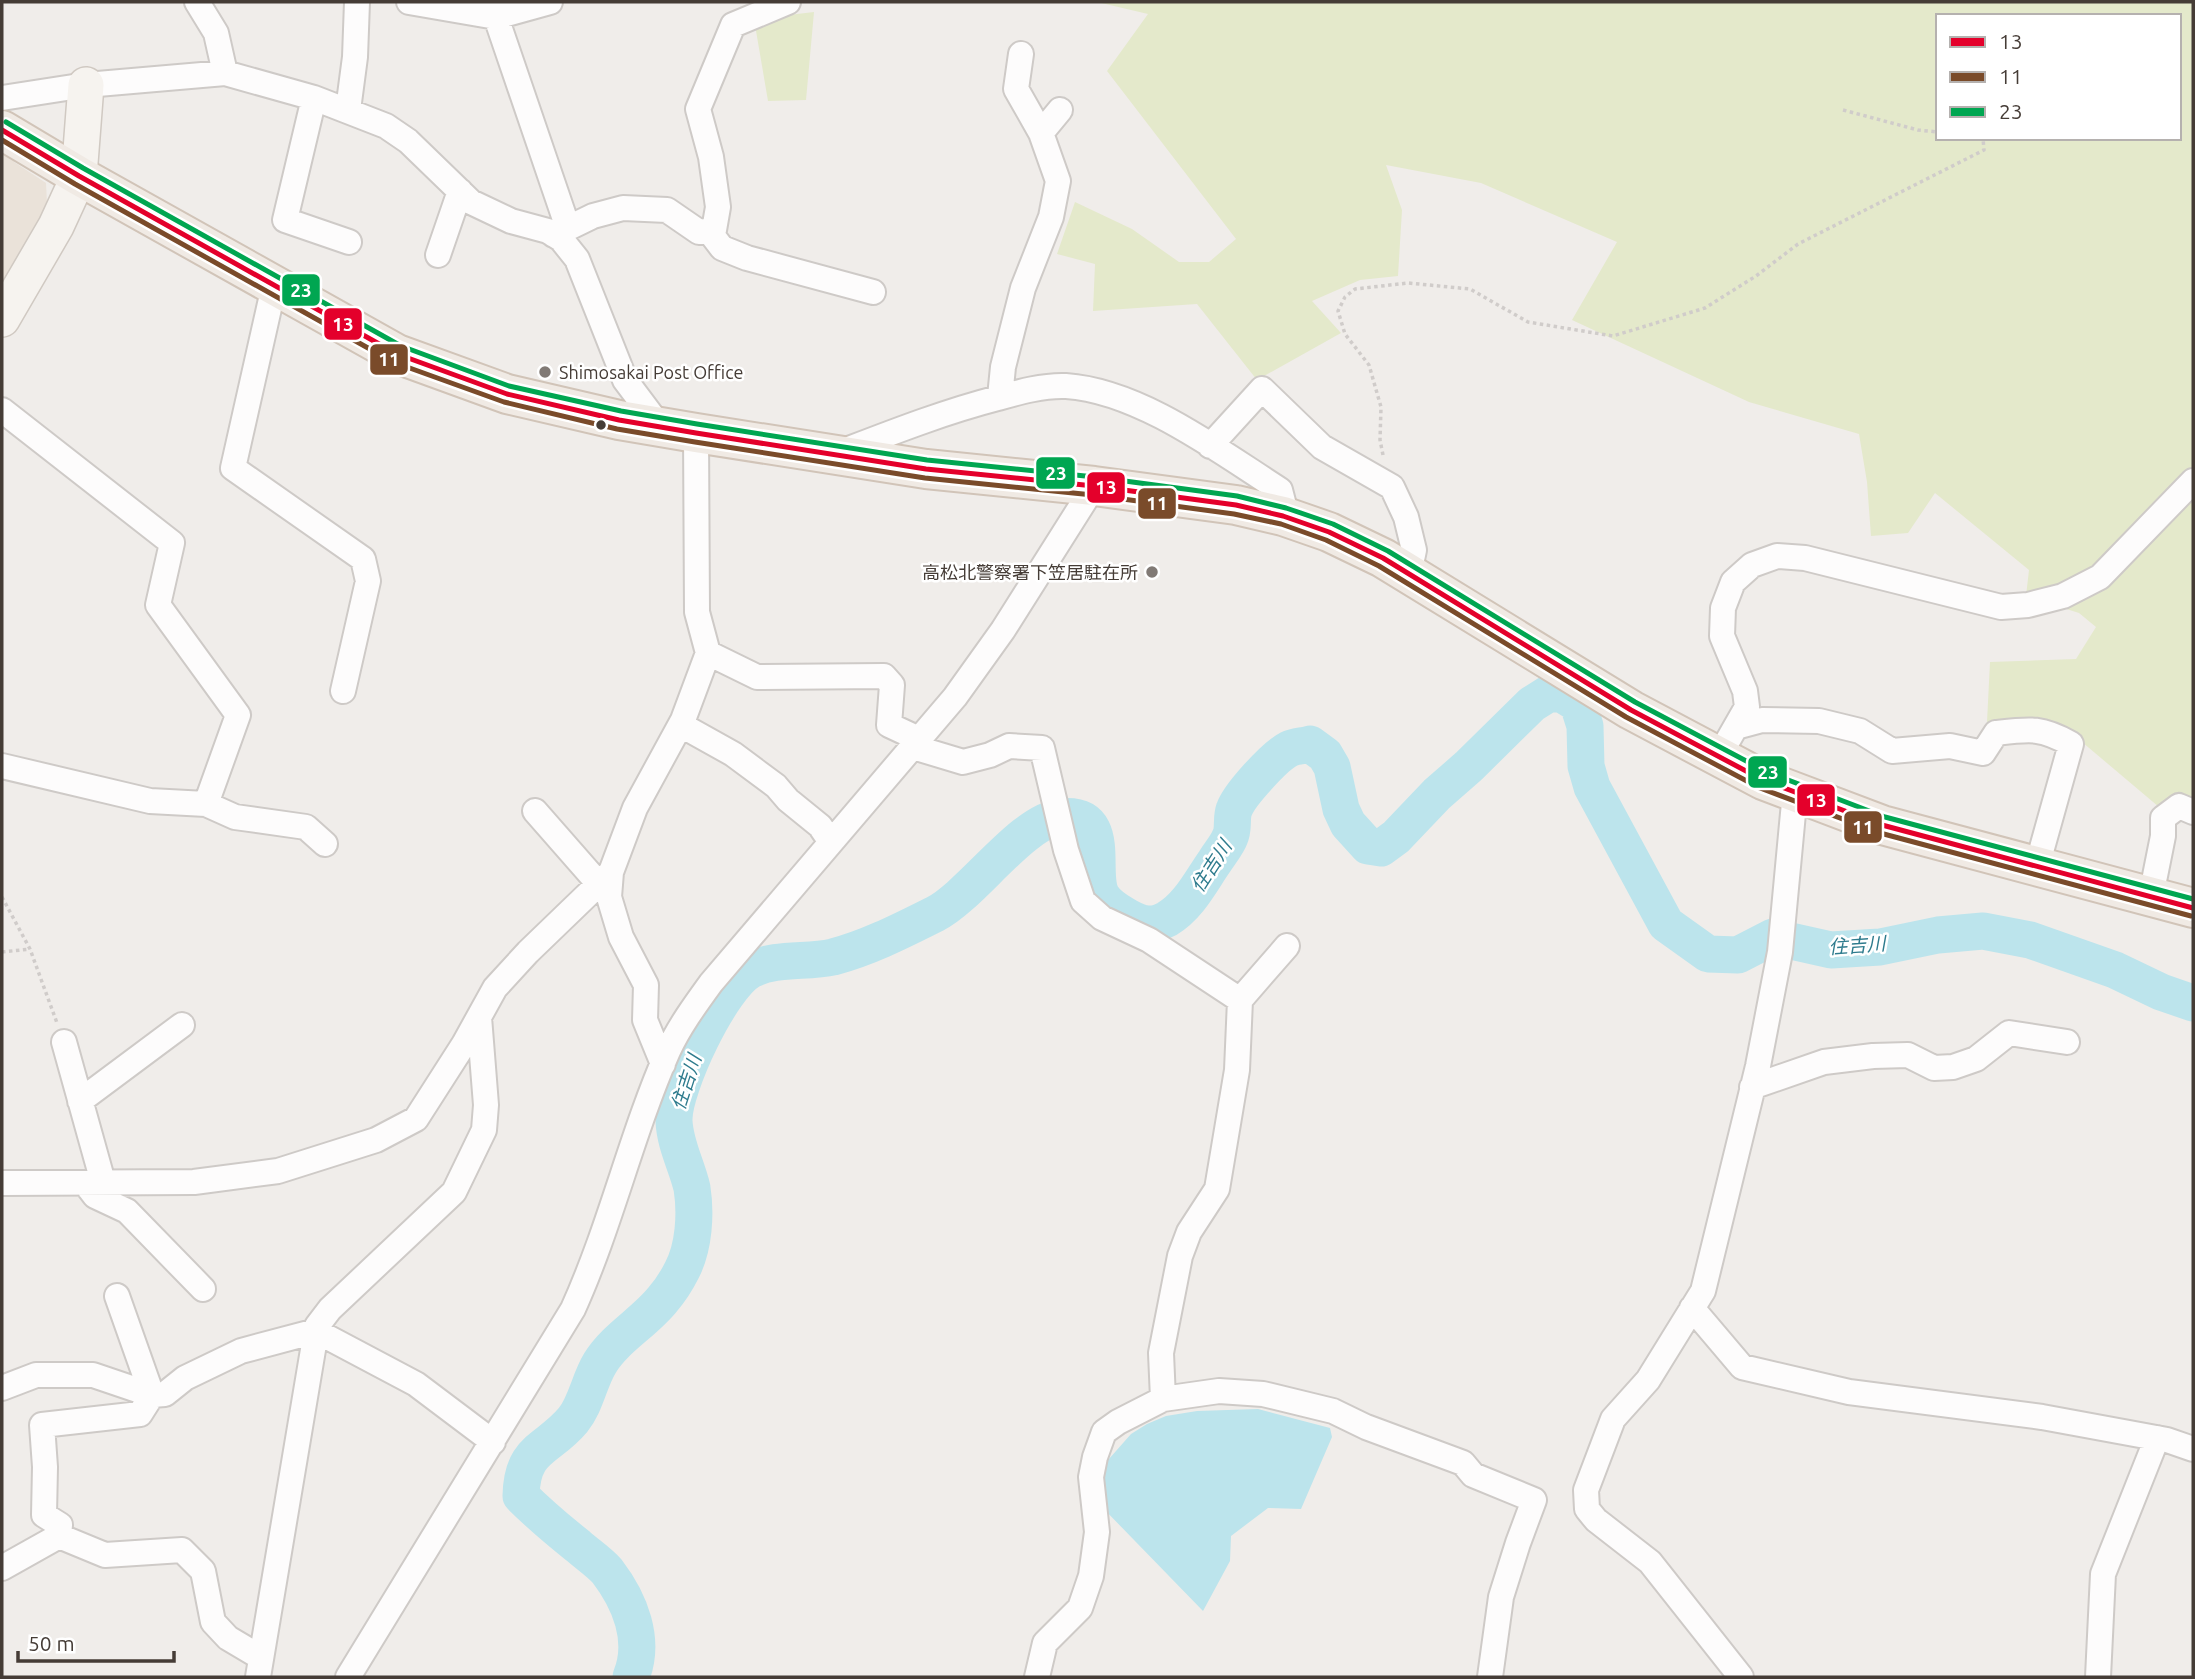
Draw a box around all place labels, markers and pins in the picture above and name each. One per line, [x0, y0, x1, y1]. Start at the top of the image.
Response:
place label: Shimosakai Post Office [559, 362, 743, 382]
marker: Shimosakai Post Office [537, 364, 553, 380]
unlabelled marker [594, 418, 608, 432]
place label: 高松北警察署下笠居駐在所 [922, 562, 1138, 582]
marker: 高松北警察署下笠居駐在所 [1144, 564, 1160, 580]

